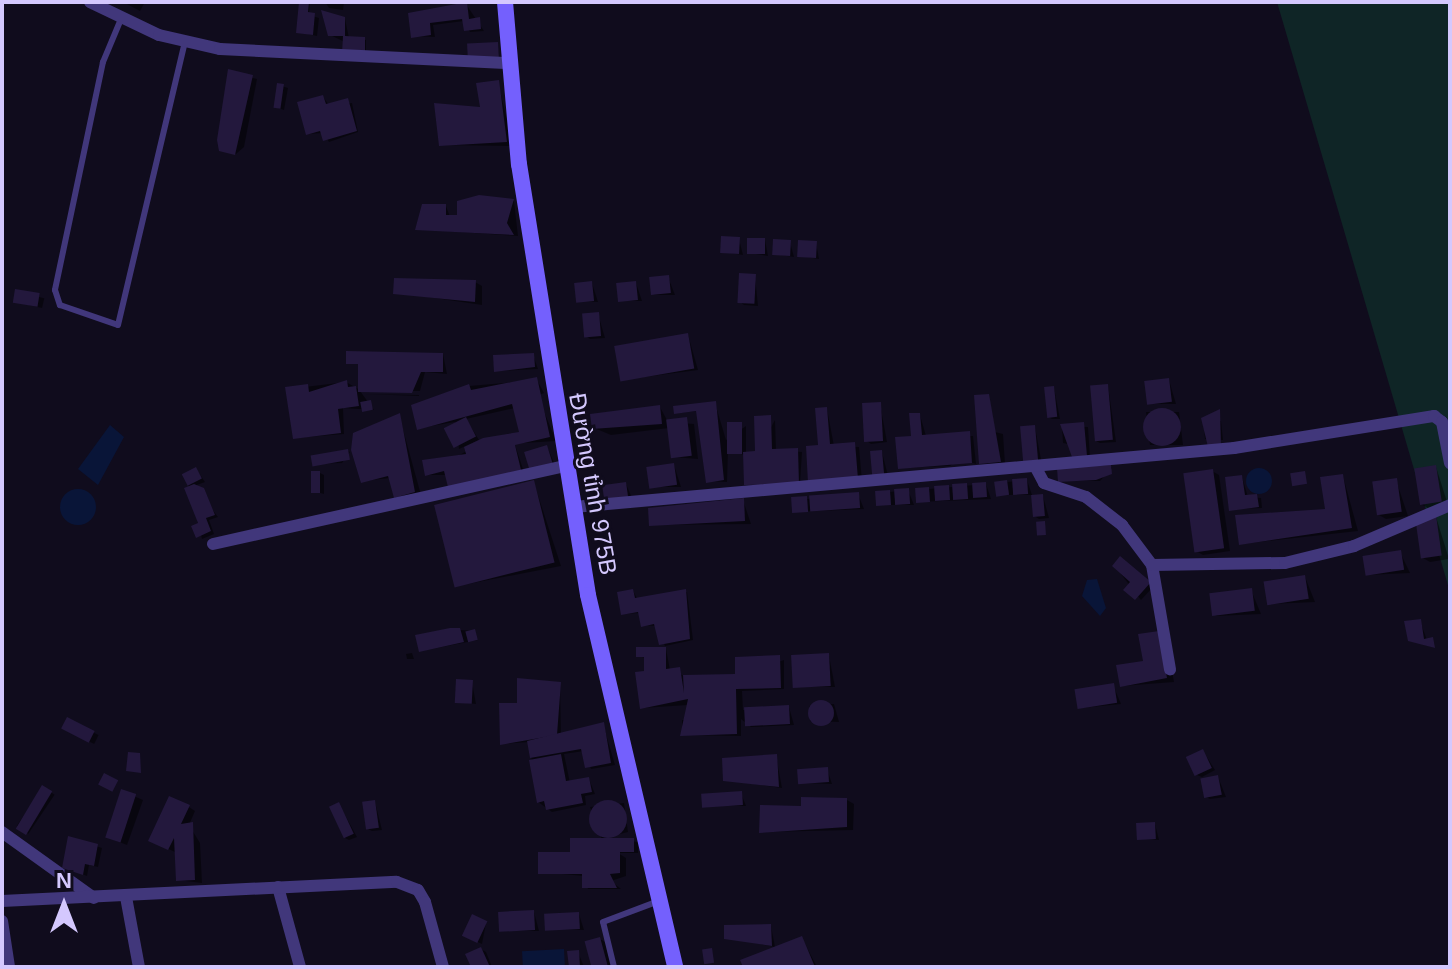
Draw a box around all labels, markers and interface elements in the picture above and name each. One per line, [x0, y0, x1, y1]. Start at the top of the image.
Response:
street label: Đường tỉnh 975B [563, 391, 623, 577]
north arrow [24, 865, 104, 945]
text: N [56, 868, 72, 893]

